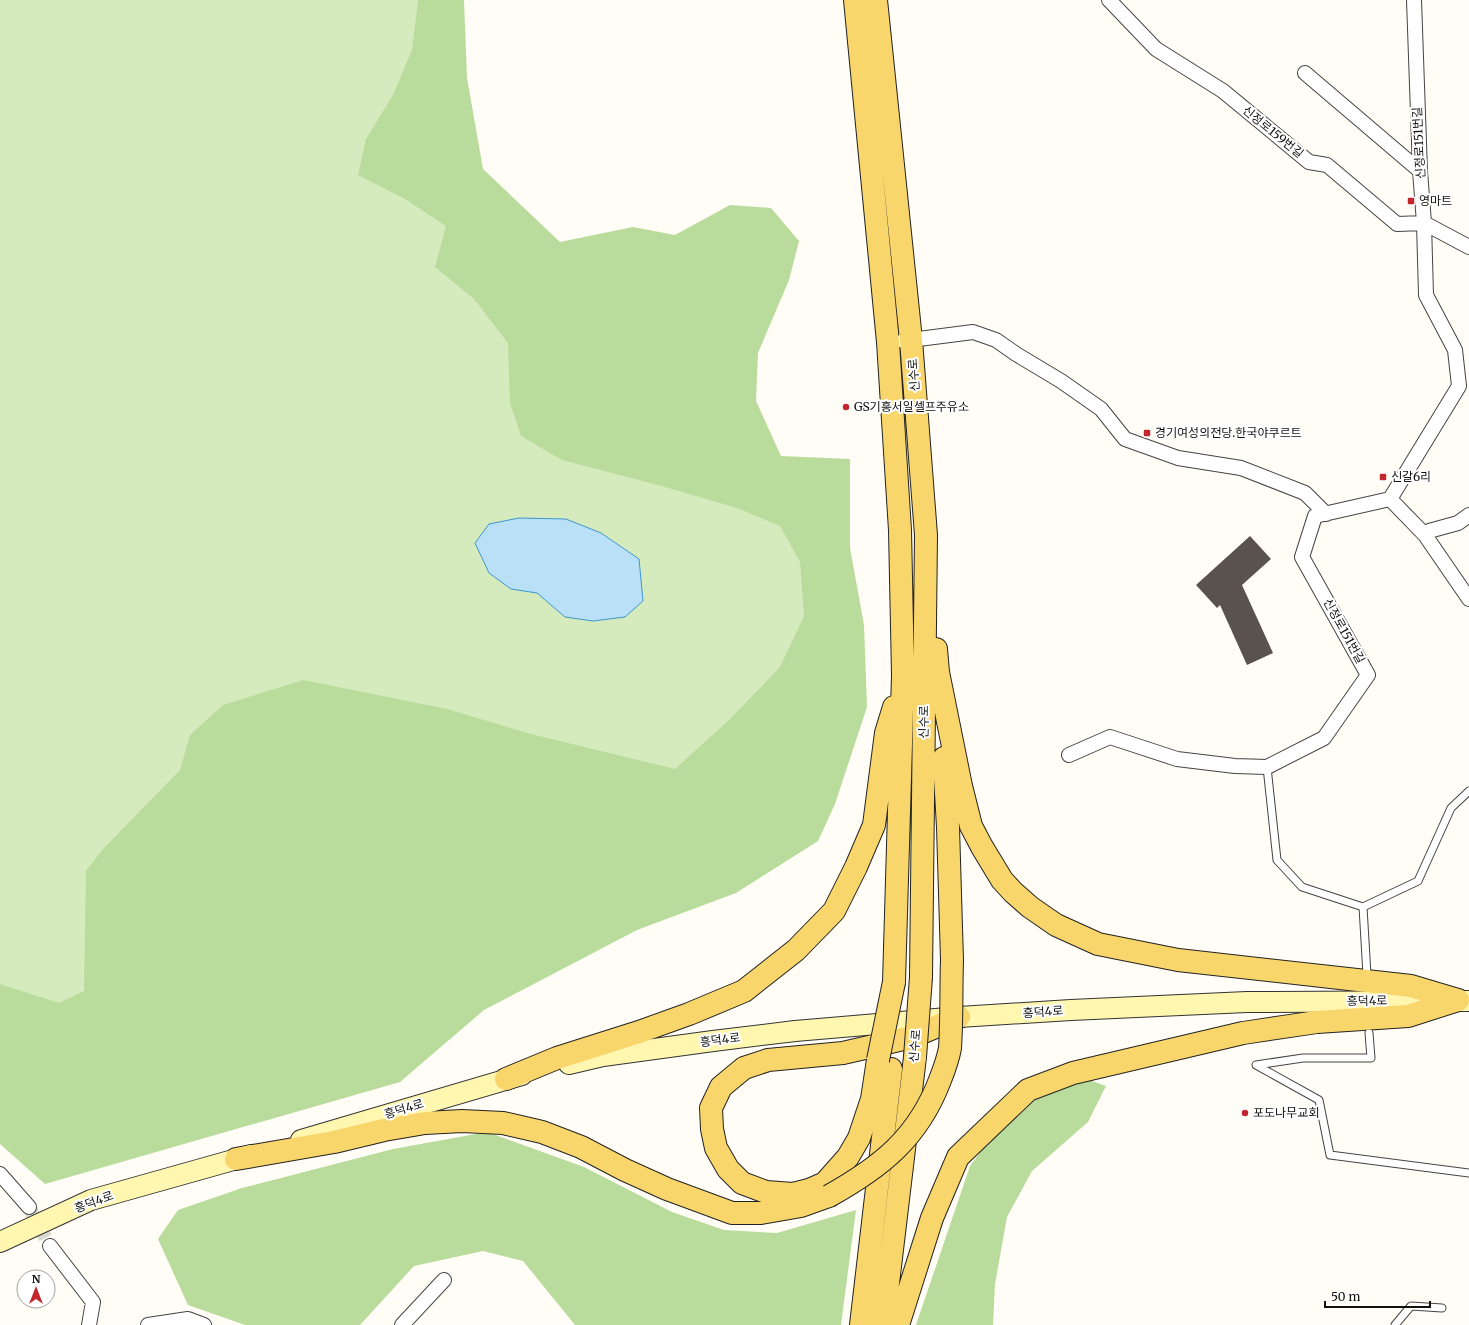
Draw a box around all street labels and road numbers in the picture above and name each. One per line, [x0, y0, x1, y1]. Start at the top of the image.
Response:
street label: 신정로159번길 [1240, 102, 1307, 161]
street label: 신정로151번길 [1409, 107, 1428, 179]
street label: 신수로 [905, 358, 922, 392]
street label: 신정로151번길 [1320, 596, 1368, 666]
street label: 신수로 [916, 705, 931, 739]
street label: 흥덕4로 [1347, 993, 1387, 1008]
street label: 흥덕4로 [1022, 1003, 1064, 1020]
street label: 신수로 [906, 1029, 923, 1063]
street label: 흥덕4로 [699, 1030, 741, 1049]
street label: 흥덕4로 [382, 1095, 425, 1122]
street label: 흥덕4로 [72, 1188, 115, 1216]

